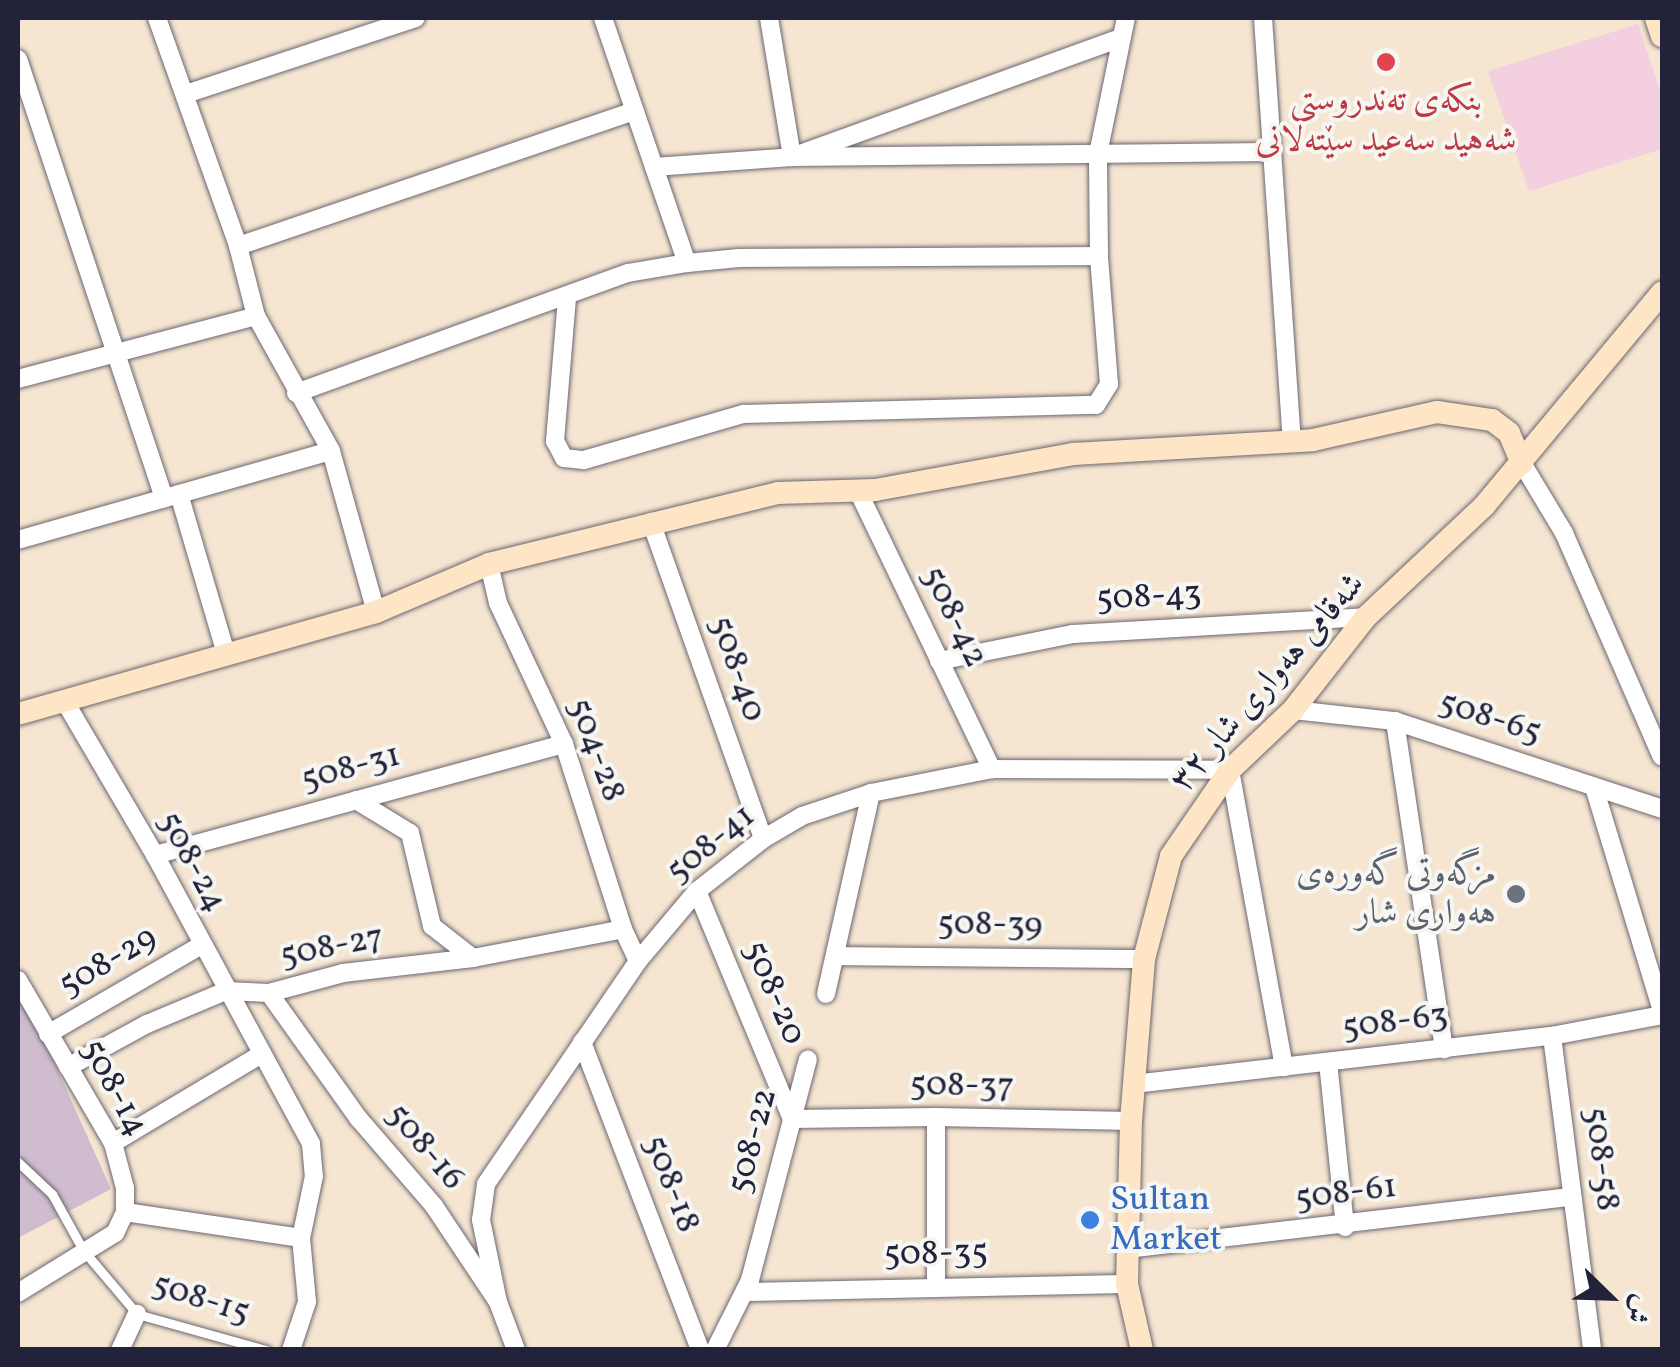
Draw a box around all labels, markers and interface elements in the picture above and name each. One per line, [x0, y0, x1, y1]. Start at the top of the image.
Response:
marker: بنکەی تەندروستی شەهید سەعید سێتەلانی [1373, 49, 1399, 75]
place label: بنکەی تەندروستی شەهید سەعید سێتەلانی [1255, 80, 1517, 162]
street label: 508-42 [912, 559, 996, 675]
street label: شەقامی هەواری شار ٣٢ [1161, 565, 1375, 801]
street label: 508-43 [1095, 573, 1203, 621]
street label: 508-40 [699, 611, 775, 727]
street label: 508-65 [1433, 682, 1547, 754]
street label: 504-28 [558, 693, 634, 807]
street label: 508-31 [297, 735, 405, 801]
street label: 508-41 [658, 795, 764, 893]
street label: 508-24 [148, 804, 236, 920]
place label: مزگەوتی گەورەی هەواری شار [1296, 853, 1496, 935]
marker: مزگەوتی گەورەی هەواری شار [1505, 883, 1527, 905]
street label: 508-39 [937, 903, 1043, 947]
street label: 508-27 [277, 916, 387, 978]
street label: 508-29 [52, 917, 164, 1007]
street label: 508-20 [733, 935, 815, 1051]
street label: 508-63 [1340, 995, 1450, 1049]
street label: 508-14 [71, 1032, 157, 1144]
street label: 508-37 [909, 1064, 1015, 1108]
street label: 508-22 [719, 1084, 787, 1198]
street label: 508-16 [376, 1095, 474, 1199]
street label: 508-58 [1574, 1105, 1628, 1213]
street label: 508-18 [633, 1129, 709, 1239]
street label: 508-61 [1293, 1166, 1399, 1220]
place label: Sultan Market [1110, 1179, 1222, 1261]
marker: Sultan Market [1079, 1209, 1101, 1231]
street label: 508-35 [883, 1232, 989, 1276]
north arrow [1560, 1247, 1660, 1347]
street label: 508-15 [147, 1264, 255, 1334]
text: ش [1615, 1289, 1661, 1329]

